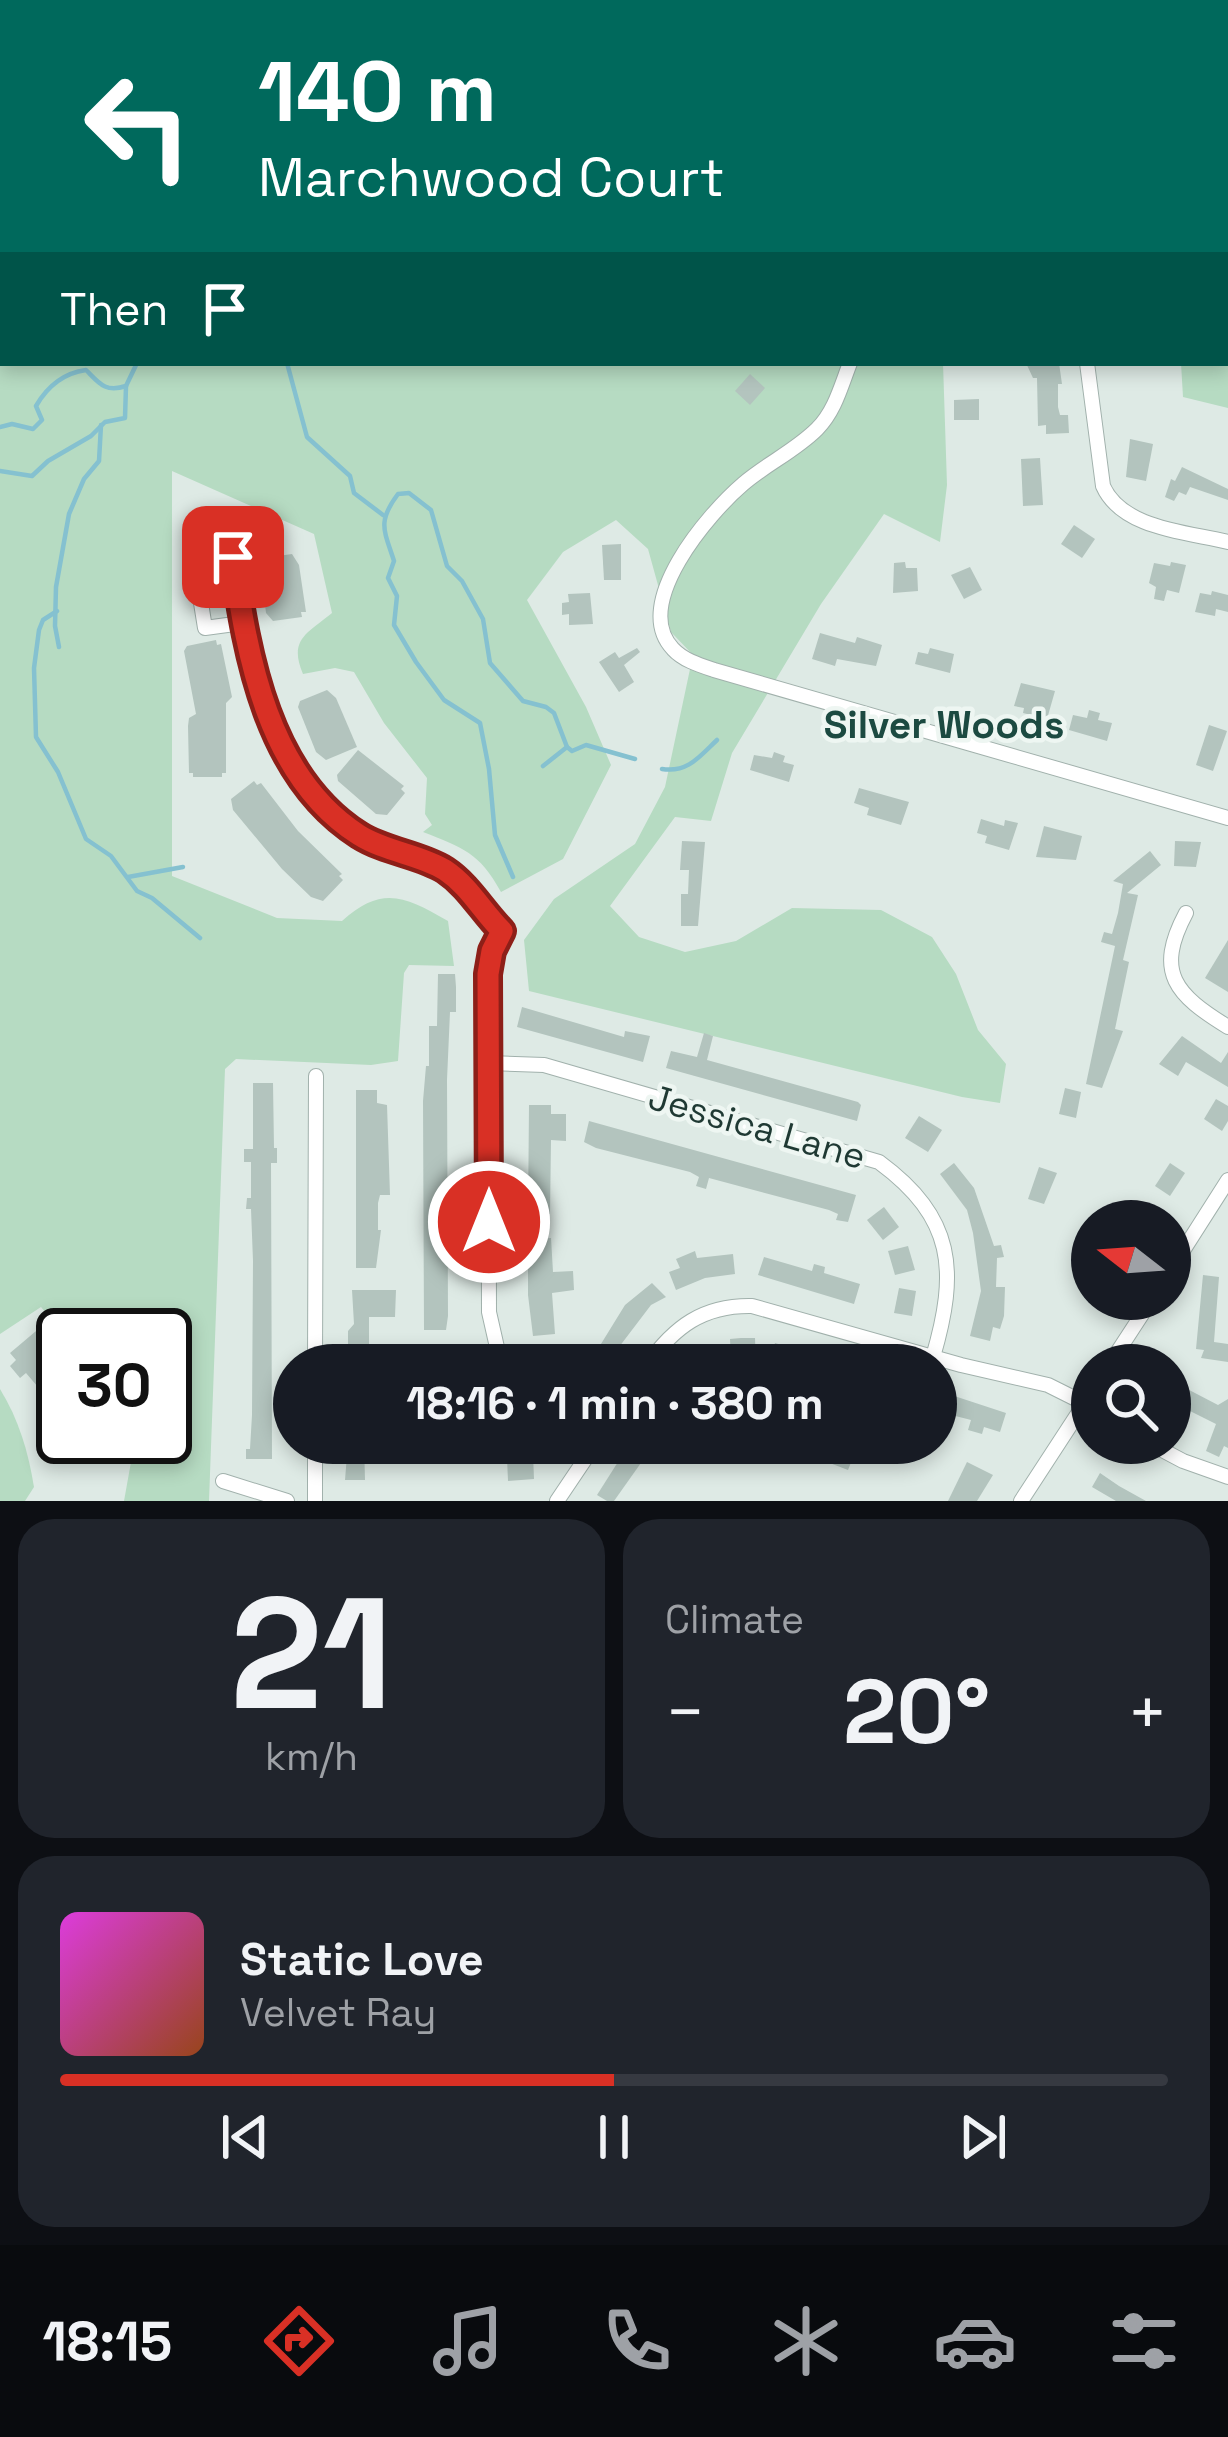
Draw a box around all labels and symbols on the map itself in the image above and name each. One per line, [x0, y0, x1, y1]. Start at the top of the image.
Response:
pin [182, 506, 284, 608]
district label: Silver Woods [824, 700, 1064, 749]
street label: Jessica Lane [643, 1074, 871, 1180]
position arrow [426, 1159, 552, 1285]
north arrow [1071, 1200, 1191, 1320]
speed limit sign: 30 [36, 1308, 192, 1464]

